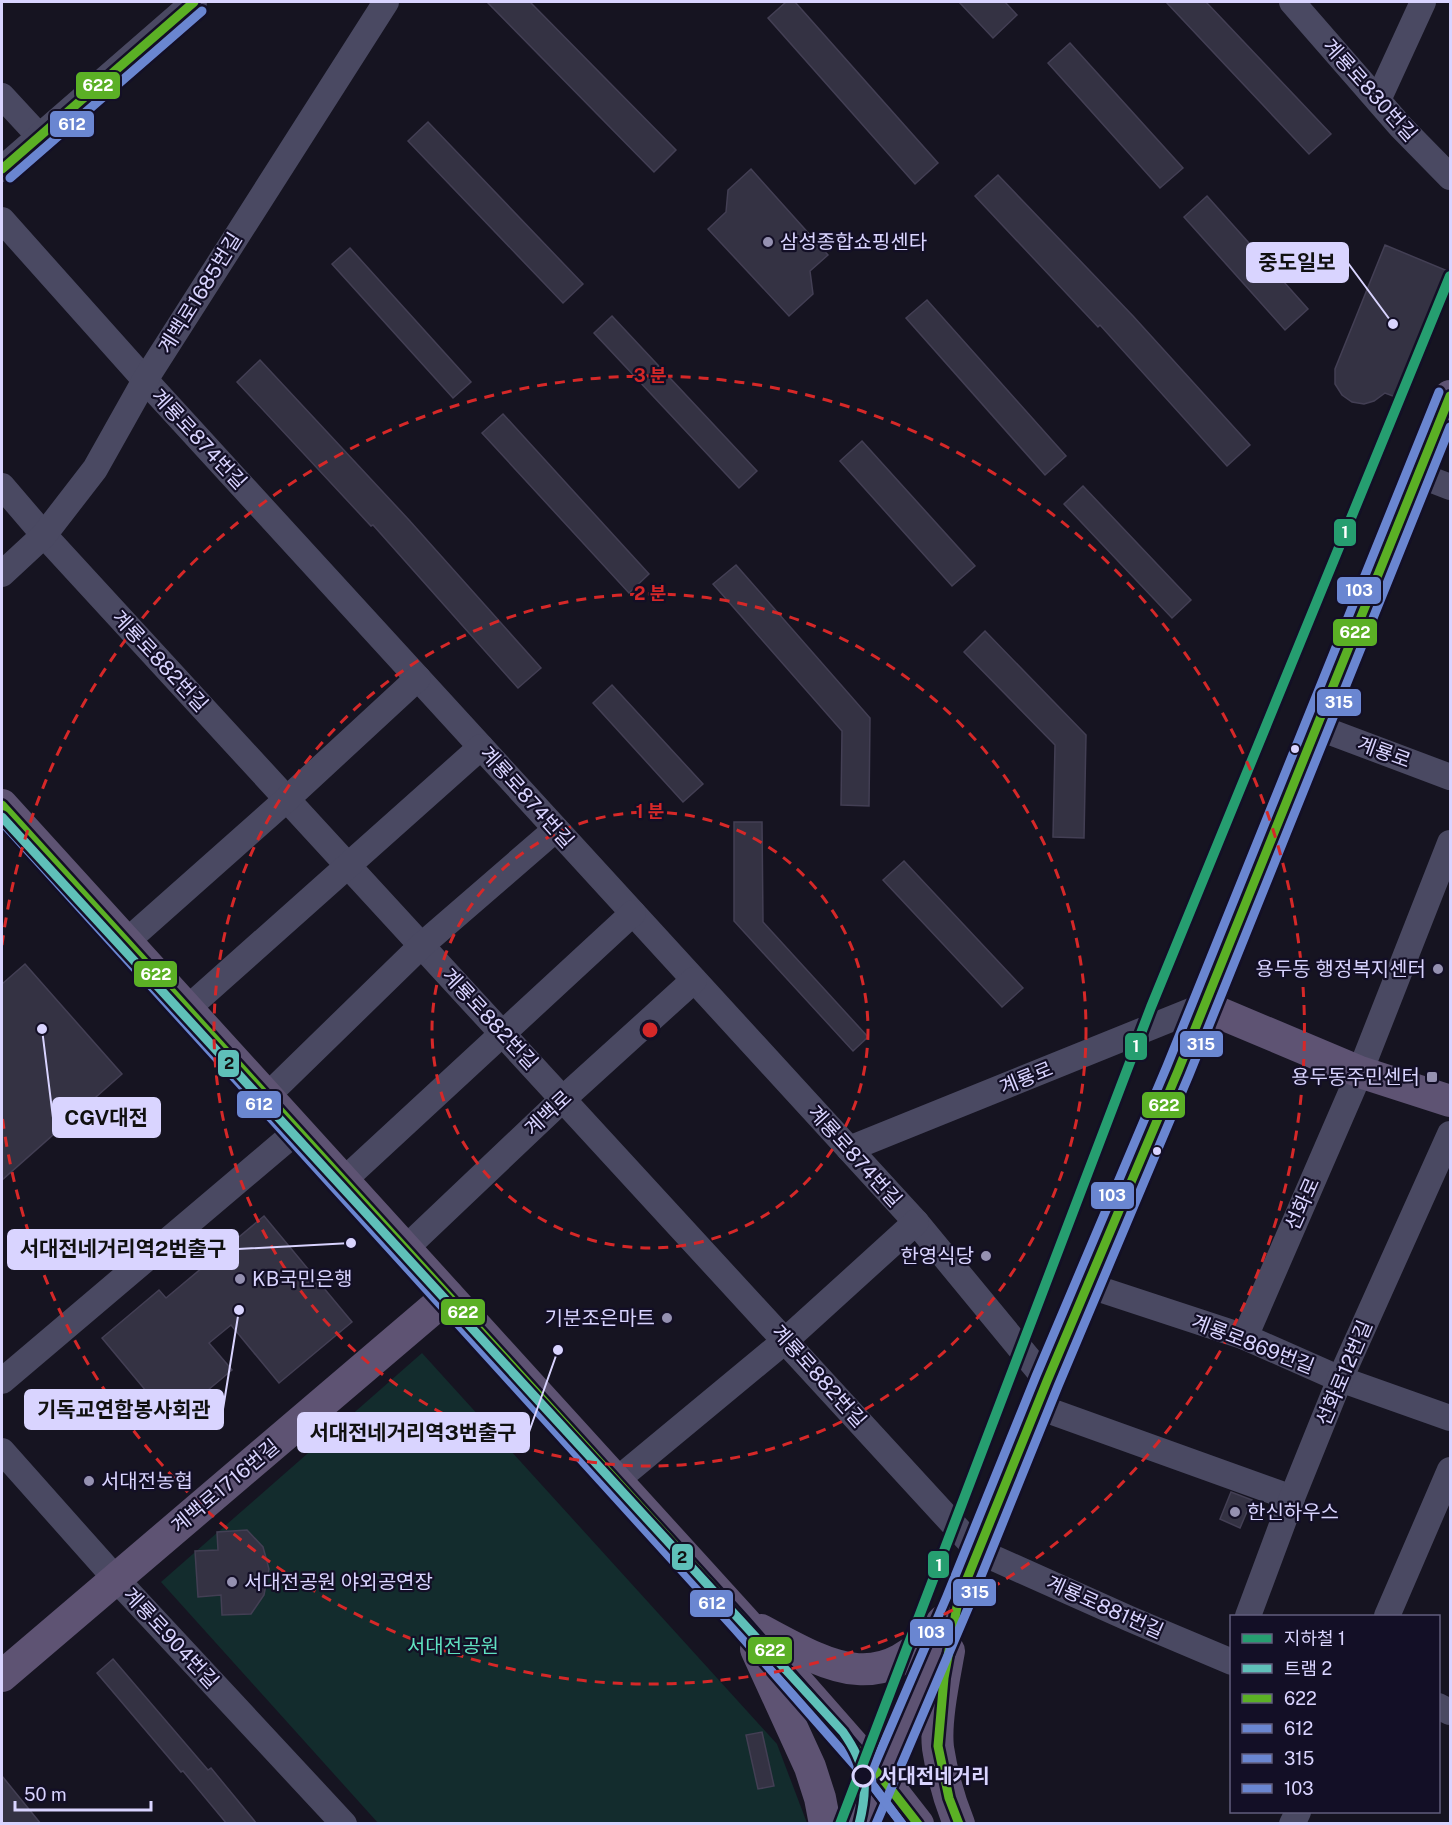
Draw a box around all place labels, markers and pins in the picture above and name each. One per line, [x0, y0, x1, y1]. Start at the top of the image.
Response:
place label: 삼성종합쇼핑센타 [780, 230, 927, 254]
marker: 삼성종합쇼핑센타 [761, 235, 775, 249]
callout: 중도일보 [1247, 243, 1348, 282]
unlabelled marker [1289, 743, 1301, 755]
place label: 용두동 행정복지센터 [1256, 957, 1426, 981]
marker: 용두동 행정복지센터 [1431, 962, 1445, 976]
centre of rings [640, 1020, 660, 1040]
place label: 용두동주민센터 [1291, 1065, 1420, 1089]
marker: 용두동주민센터 [1425, 1070, 1439, 1084]
callout: CGV대전 [53, 1098, 160, 1137]
unlabelled marker [1151, 1145, 1163, 1157]
callout: 서대전네거리역2번출구 [8, 1230, 238, 1269]
place label: 한영식당 [900, 1244, 974, 1268]
marker: 한영식당 [979, 1249, 993, 1263]
place label: KB국민은행 [252, 1267, 353, 1291]
marker: KB국민은행 [233, 1272, 247, 1286]
place label: 기분조은마트 [545, 1306, 655, 1330]
marker: 기분조은마트 [660, 1311, 674, 1325]
callout: 기독교연합봉사회관 [25, 1390, 223, 1429]
callout: 서대전네거리역3번출구 [298, 1413, 529, 1452]
place label: 서대전농협 [101, 1469, 193, 1493]
marker: 서대전농협 [82, 1474, 96, 1488]
place label: 한신하우스 [1247, 1500, 1339, 1524]
marker: 한신하우스 [1228, 1505, 1242, 1519]
place label: 서대전공원 야외공연장 [244, 1570, 433, 1594]
marker: 서대전공원 야외공연장 [225, 1575, 239, 1589]
place label: 서대전네거리 [879, 1764, 989, 1788]
marker: 서대전네거리 [852, 1765, 874, 1787]

